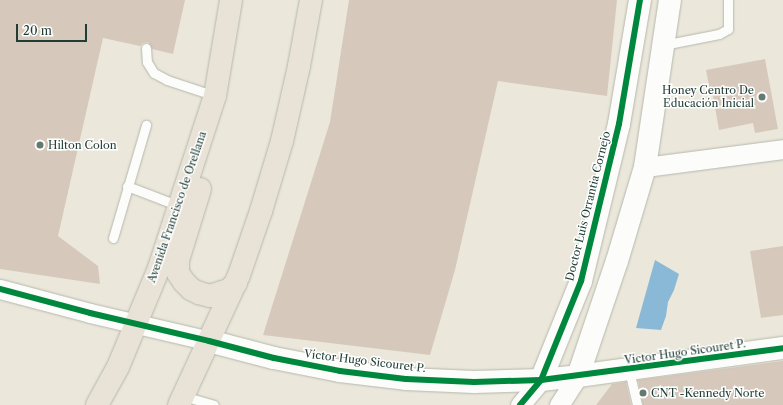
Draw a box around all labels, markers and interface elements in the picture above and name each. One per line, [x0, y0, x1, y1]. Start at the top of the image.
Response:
scale bar [18, 16, 89, 42]
text: 20 m [23, 23, 52, 38]
place label: Honey Centro De Educación Inicial [662, 84, 754, 110]
marker: Honey Centro De Educación Inicial [757, 92, 767, 102]
street label: Doctor Luis Orrantia Cornejo [563, 129, 613, 283]
street label: Avenida Francisco de Orellana [145, 130, 209, 284]
place label: Hilton Colon [48, 138, 117, 152]
marker: Hilton Colon [35, 140, 45, 150]
street label: Víctor Hugo Sicouret P. [623, 337, 747, 367]
street label: Víctor Hugo Sicouret P. [303, 347, 427, 375]
place label: CNT -Kennedy Norte [651, 386, 765, 400]
marker: CNT -Kennedy Norte [638, 388, 648, 398]

